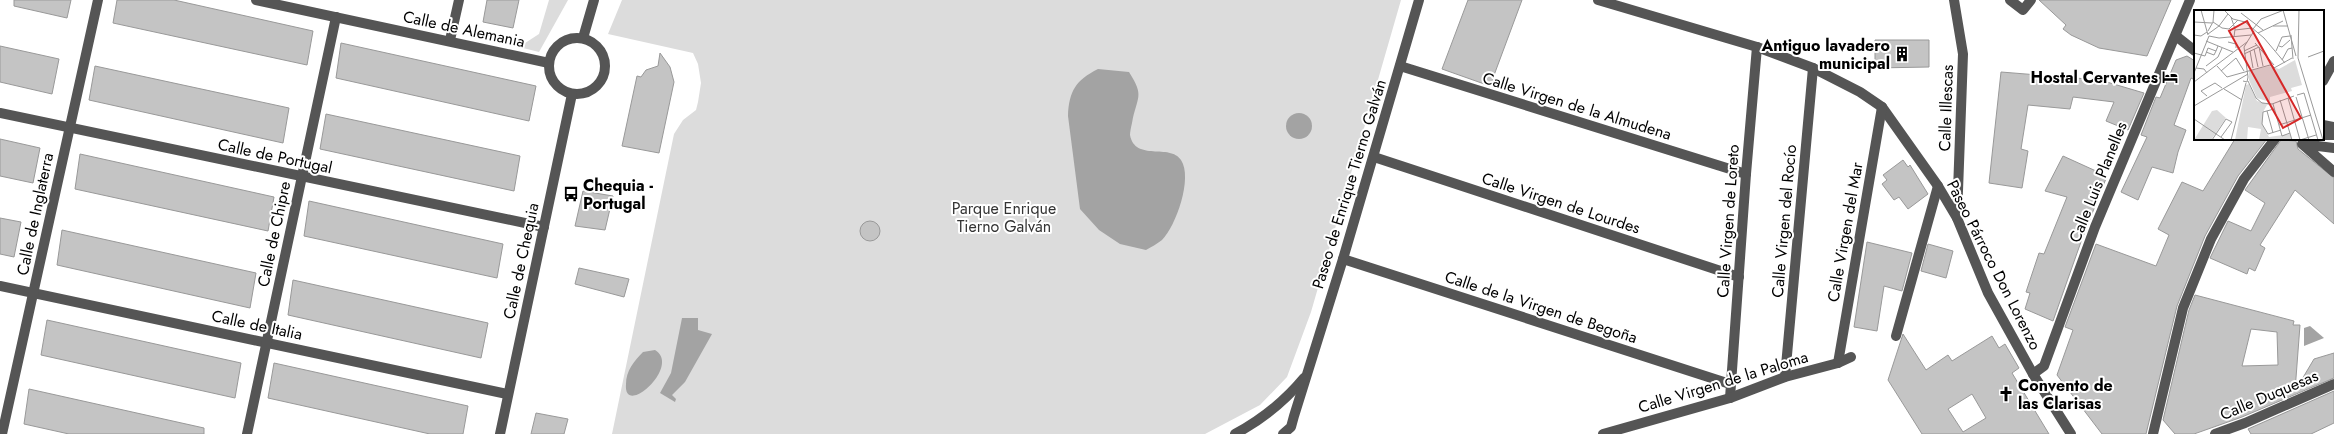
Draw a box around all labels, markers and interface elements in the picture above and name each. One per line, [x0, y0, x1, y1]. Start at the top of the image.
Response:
street label: Calle de Alemania [401, 5, 527, 53]
inset map [2194, 10, 2324, 140]
place label: Antiguo lavadero municipal [1761, 34, 1890, 75]
building icon: Antiguo lavadero municipal [1893, 45, 1911, 63]
street label: Calle Illescas [1933, 64, 1959, 152]
street label: Calle Virgen de la Almudena [1480, 66, 1674, 146]
place label: Hostal Cervantes [2031, 66, 2158, 89]
hotel icon: Hostal Cervantes [2161, 68, 2179, 86]
street label: Paseo de Enrique Tierno Galván [1306, 76, 1392, 292]
street label: Calle Luis Planelles [2063, 118, 2133, 246]
street label: Calle de Portugal [216, 133, 334, 179]
street label: Calle Virgen de Loreto [1711, 143, 1745, 298]
street label: Calle Virgen del Rocío [1766, 143, 1802, 299]
street label: Calle de Inglaterra [11, 151, 59, 277]
street label: Calle Virgen del Mar [1821, 160, 1869, 304]
street label: Calle Virgen de Lourdes [1479, 167, 1643, 239]
place label: Chequia - Portugal [583, 174, 653, 215]
street label: Paseo Párroco Don Lorenzo [1941, 176, 2047, 354]
street label: Calle de Chipre [252, 179, 296, 289]
bus stop icon: Chequia - Portugal [562, 185, 580, 203]
park label: Parque Enrique Tierno Galván [952, 197, 1056, 238]
street label: Calle de Chequia [497, 201, 545, 321]
street label: Calle de la Virgen de Begoña [1442, 265, 1640, 349]
street label: Calle de Italia [210, 304, 304, 346]
street label: Calle Virgen de la Paloma [1635, 345, 1811, 419]
street label: Calle Duquesas [2216, 364, 2322, 426]
place label: Convento de las Clarisas [2018, 374, 2113, 415]
church icon: Convento de las Clarisas [1997, 385, 2015, 403]

